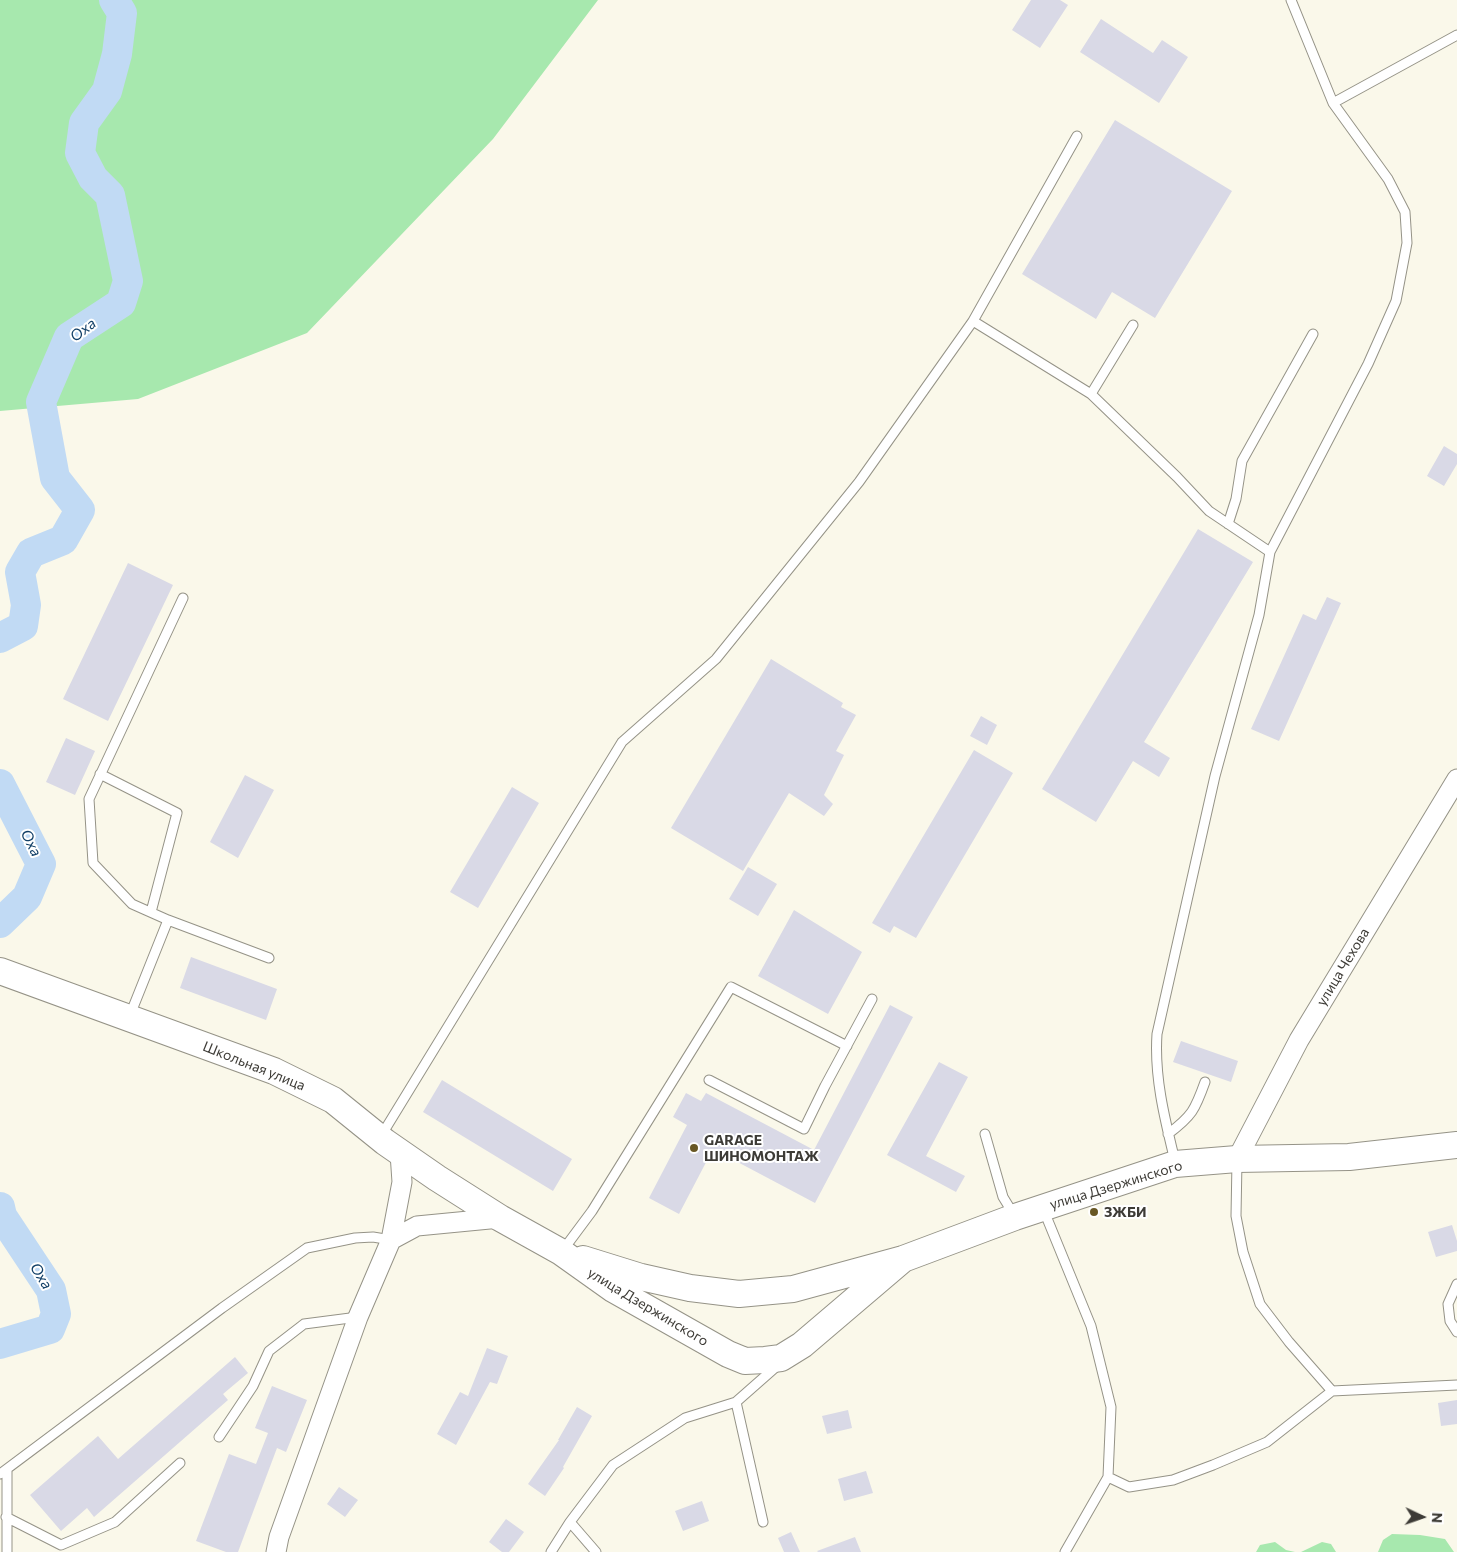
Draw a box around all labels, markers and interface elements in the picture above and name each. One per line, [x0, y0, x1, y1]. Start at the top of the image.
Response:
water label: Оха [66, 314, 100, 346]
water label: Оха [17, 827, 45, 859]
street label: улица Чехова [1313, 925, 1373, 1009]
street label: Школьная улица [200, 1038, 308, 1094]
place label: GARAGE ШИНОМОНТАЖ [704, 1132, 819, 1164]
marker: GARAGE ШИНОМОНТАЖ [688, 1142, 700, 1154]
street label: улица Дзержинского [1048, 1157, 1184, 1213]
place label: ЗЖБИ [1104, 1204, 1147, 1220]
marker: ЗЖБИ [1088, 1206, 1100, 1218]
water label: Оха [26, 1259, 56, 1293]
street label: улица Дзержинского [585, 1264, 711, 1350]
north arrow [1397, 1492, 1447, 1542]
text: N [1429, 1512, 1446, 1523]

